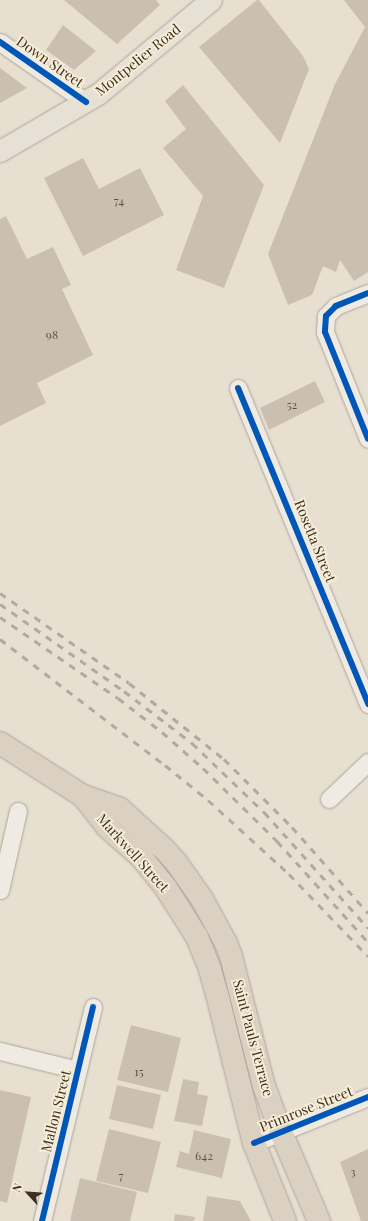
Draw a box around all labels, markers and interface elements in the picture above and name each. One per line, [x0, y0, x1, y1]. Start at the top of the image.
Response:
street label: Montpelier Road [92, 20, 184, 100]
street label: Down Street [13, 33, 87, 91]
house number: 74 [114, 194, 124, 208]
house number: 98 [46, 328, 58, 342]
house number: 52 [287, 398, 297, 412]
street label: Rosetta Street [291, 497, 339, 585]
street label: Markwell Street [93, 810, 173, 896]
street label: Saint Pauls Terrace [229, 977, 277, 1099]
house number: 15 [134, 1065, 144, 1079]
street label: Mallon Street [38, 1068, 74, 1154]
street label: Primrose Street [257, 1083, 355, 1135]
house number: 642 [195, 1149, 213, 1163]
house number: 3 [350, 1165, 356, 1179]
house number: 7 [119, 1169, 123, 1183]
north arrow [8, 1173, 48, 1213]
text: N [8, 1181, 25, 1194]

